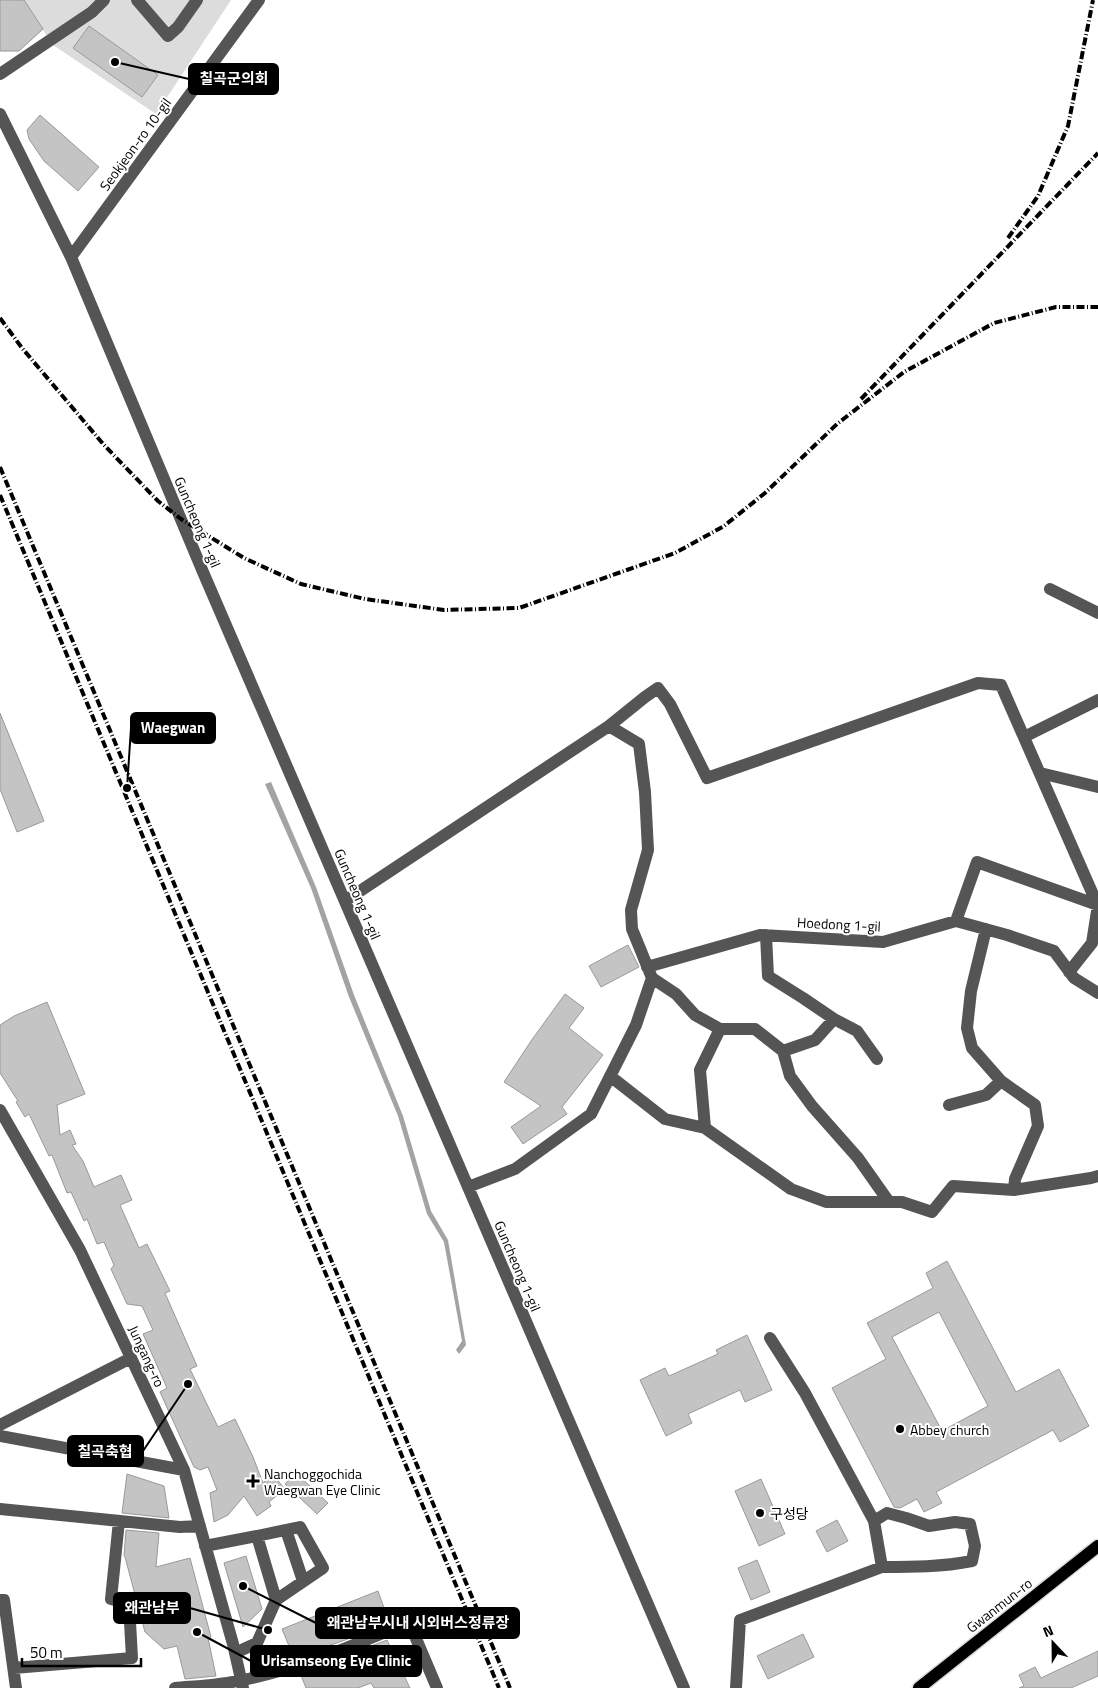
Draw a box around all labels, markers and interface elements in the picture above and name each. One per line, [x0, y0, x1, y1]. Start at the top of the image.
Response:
callout: 칠곡군의회 [189, 64, 278, 94]
text: 칠곡군의회 [199, 67, 269, 90]
street label: Seokjeon-ro 10-gil [94, 93, 176, 195]
street label: Guncheong 1-gil [169, 473, 227, 571]
callout: Waegwan [131, 713, 215, 743]
text: Waegwan [141, 716, 205, 739]
street label: Guncheong 1-gil [329, 845, 387, 943]
street label: Hoedong 1-gil [797, 911, 881, 937]
street label: Guncheong 1-gil [489, 1217, 547, 1315]
street label: Jungang-ro [124, 1322, 170, 1390]
place label: Abbey church [910, 1419, 989, 1440]
marker: Abbey church [894, 1423, 906, 1435]
callout: 칠곡축협 [68, 1436, 143, 1466]
text: 칠곡축협 [77, 1440, 133, 1463]
place label: Nanchoggochida Waegwan Eye Clinic [264, 1463, 381, 1500]
marker: Nanchoggochida Waegwan Eye Clinic [246, 1474, 260, 1488]
place label: 구성당 [770, 1503, 809, 1524]
marker: 구성당 [754, 1507, 766, 1519]
street label: Gwanmun-ro [962, 1573, 1036, 1637]
callout: 왜관남부 [114, 1593, 190, 1623]
text: 왜관남부 [124, 1596, 180, 1619]
callout: 왜관남부시내 시외버스정류장 [316, 1608, 519, 1638]
text: 왜관남부시내 시외버스정류장 [327, 1611, 510, 1634]
north arrow [1028, 1618, 1078, 1668]
text: N [1040, 1619, 1056, 1642]
scale bar [22, 1636, 141, 1668]
text: 50 m [30, 1641, 63, 1664]
callout: Urisamseong Eye Clinic [251, 1646, 421, 1676]
text: Urisamseong Eye Clinic [261, 1649, 411, 1672]

